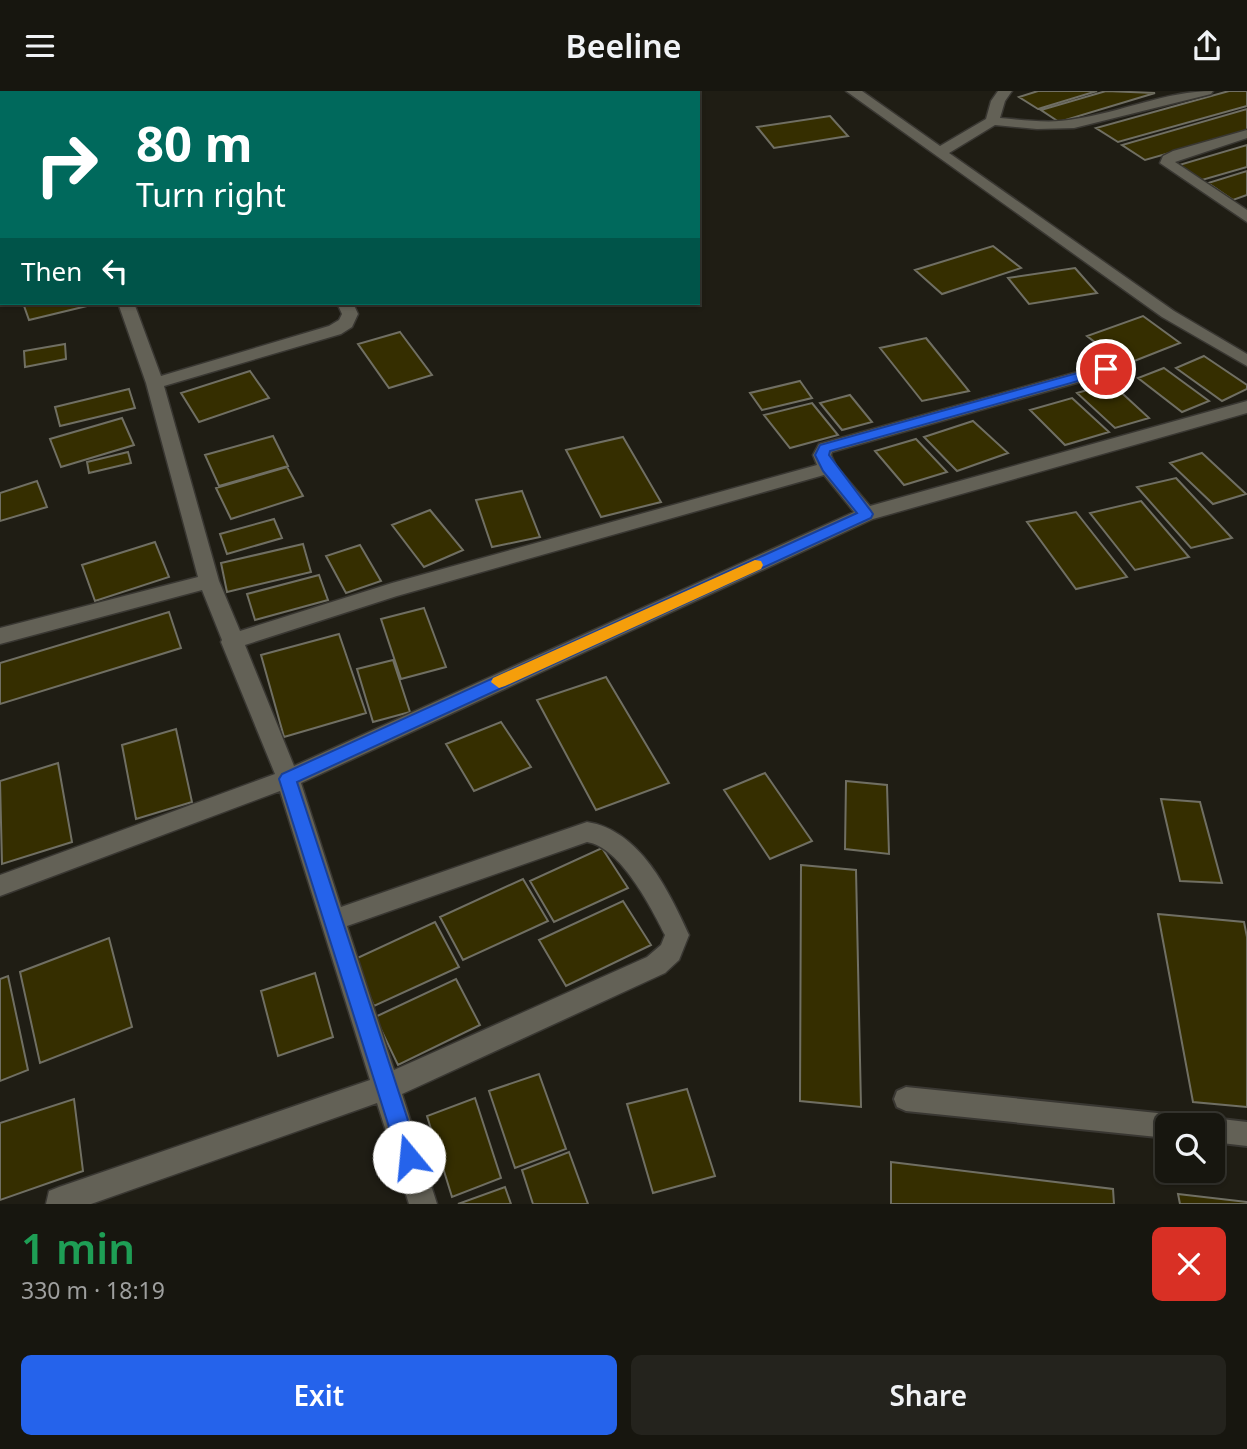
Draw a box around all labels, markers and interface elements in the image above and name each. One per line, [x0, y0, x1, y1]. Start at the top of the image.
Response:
text: Beeline [566, 24, 681, 67]
icon: menu [21, 27, 59, 65]
icon: share [1188, 27, 1226, 65]
text: 80 m [136, 110, 253, 176]
icon: right [21, 119, 112, 210]
text: Turn right [136, 173, 286, 216]
icon: left [96, 252, 134, 290]
text: Then [21, 253, 82, 289]
pin [1076, 339, 1136, 399]
icon: arrive [1087, 350, 1125, 388]
map controls [1155, 1113, 1225, 1183]
button: search [1155, 1113, 1225, 1183]
position arrow [372, 1120, 446, 1194]
text: 1 min [21, 1219, 135, 1276]
button: close [1152, 1227, 1226, 1301]
text: 330 m · 18:19 [21, 1274, 165, 1306]
button: Exit [21, 1355, 617, 1435]
button: Share [631, 1355, 1226, 1435]

